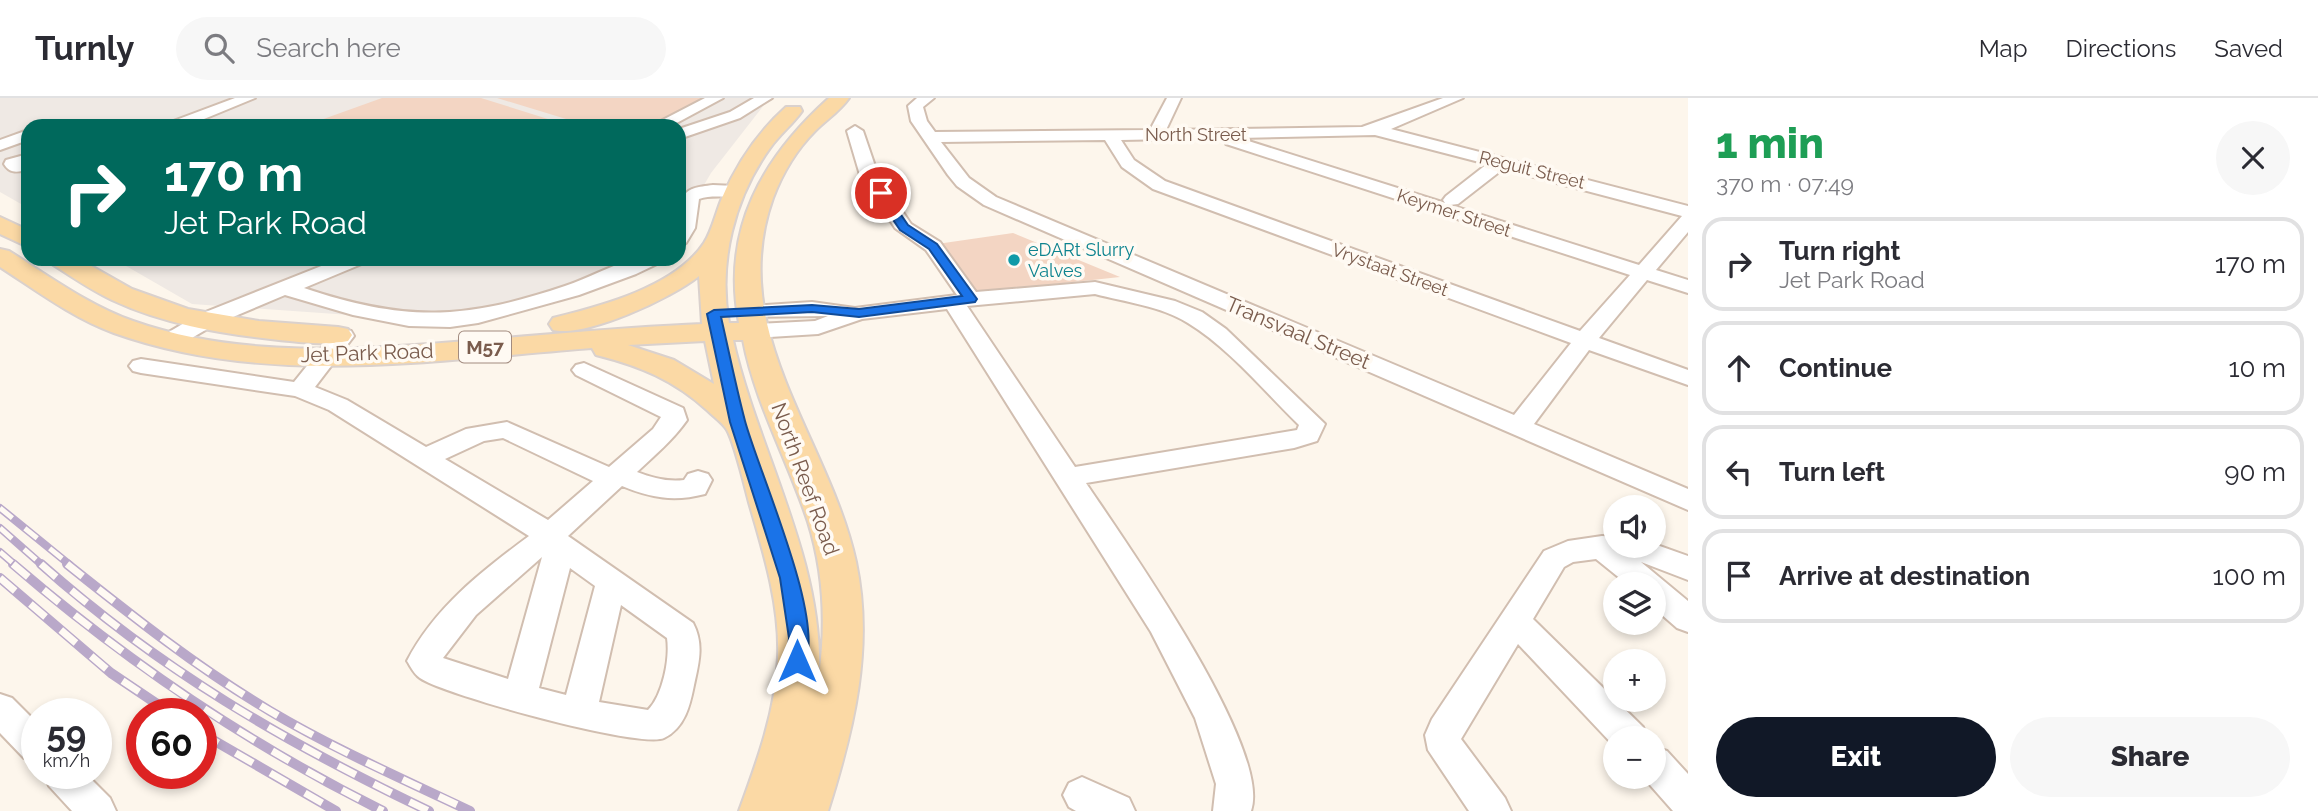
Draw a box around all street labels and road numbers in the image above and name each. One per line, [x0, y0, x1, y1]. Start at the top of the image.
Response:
street label: North Street [1145, 124, 1247, 145]
street label: Reguit Street [1477, 146, 1587, 193]
street label: Keymer Street [1395, 184, 1514, 241]
street label: Vrystaat Street [1329, 239, 1451, 300]
street label: Transvaal Street [1222, 291, 1374, 374]
road number: M57 [459, 331, 511, 362]
street label: Jet Park Road [300, 338, 434, 367]
street label: North Reef Road [766, 399, 845, 559]

